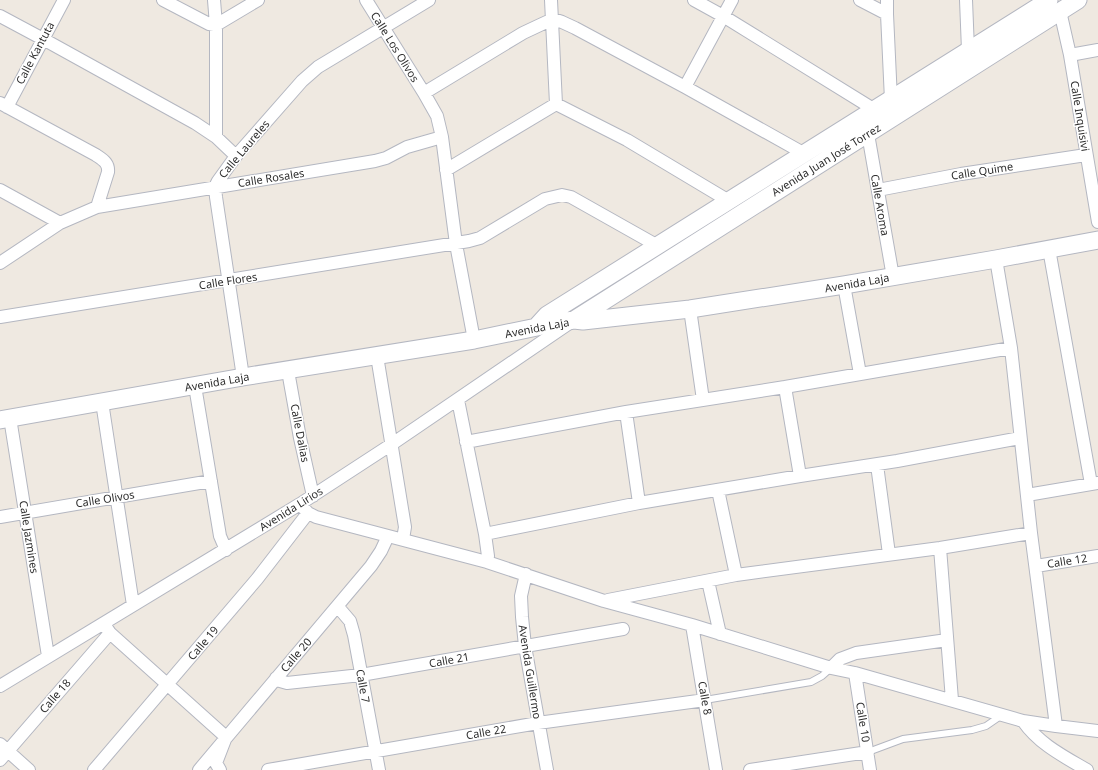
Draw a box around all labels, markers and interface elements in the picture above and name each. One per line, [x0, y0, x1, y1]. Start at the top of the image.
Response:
street label: Calle Los Olivos [368, 9, 423, 85]
street label: Calle Kantuta [12, 19, 57, 87]
street label: Calle Inquisivi [1068, 80, 1093, 152]
street label: Calle Laureles [215, 116, 272, 181]
street label: Avenida Juan José Torrez [768, 120, 883, 199]
street label: Calle Quime [950, 158, 1014, 183]
street label: Calle Rosales [237, 165, 305, 190]
street label: Calle Aroma [868, 173, 893, 237]
street label: Calle Flores [198, 268, 258, 293]
street label: Avenida Laja [824, 269, 890, 296]
street label: Avenida Laja [503, 314, 570, 341]
street label: Avenida Laja [184, 368, 250, 395]
street label: Calle Dalias [287, 402, 313, 463]
street label: Avenida Lirios [256, 483, 325, 534]
street label: Calle Olivos [74, 486, 136, 511]
street label: Calle Jazmines [16, 499, 43, 574]
street label: Calle 12 [1046, 550, 1088, 571]
street label: Calle 19 [184, 622, 221, 663]
street label: Avenida Guillermo [516, 624, 545, 720]
street label: Calle 20 [277, 634, 315, 675]
street label: Calle 21 [428, 649, 470, 670]
street label: Calle 7 [353, 668, 374, 704]
street label: Calle 18 [36, 675, 74, 716]
street label: Calle 8 [695, 680, 716, 716]
street label: Calle 10 [853, 701, 874, 743]
street label: Calle 22 [465, 721, 507, 742]

